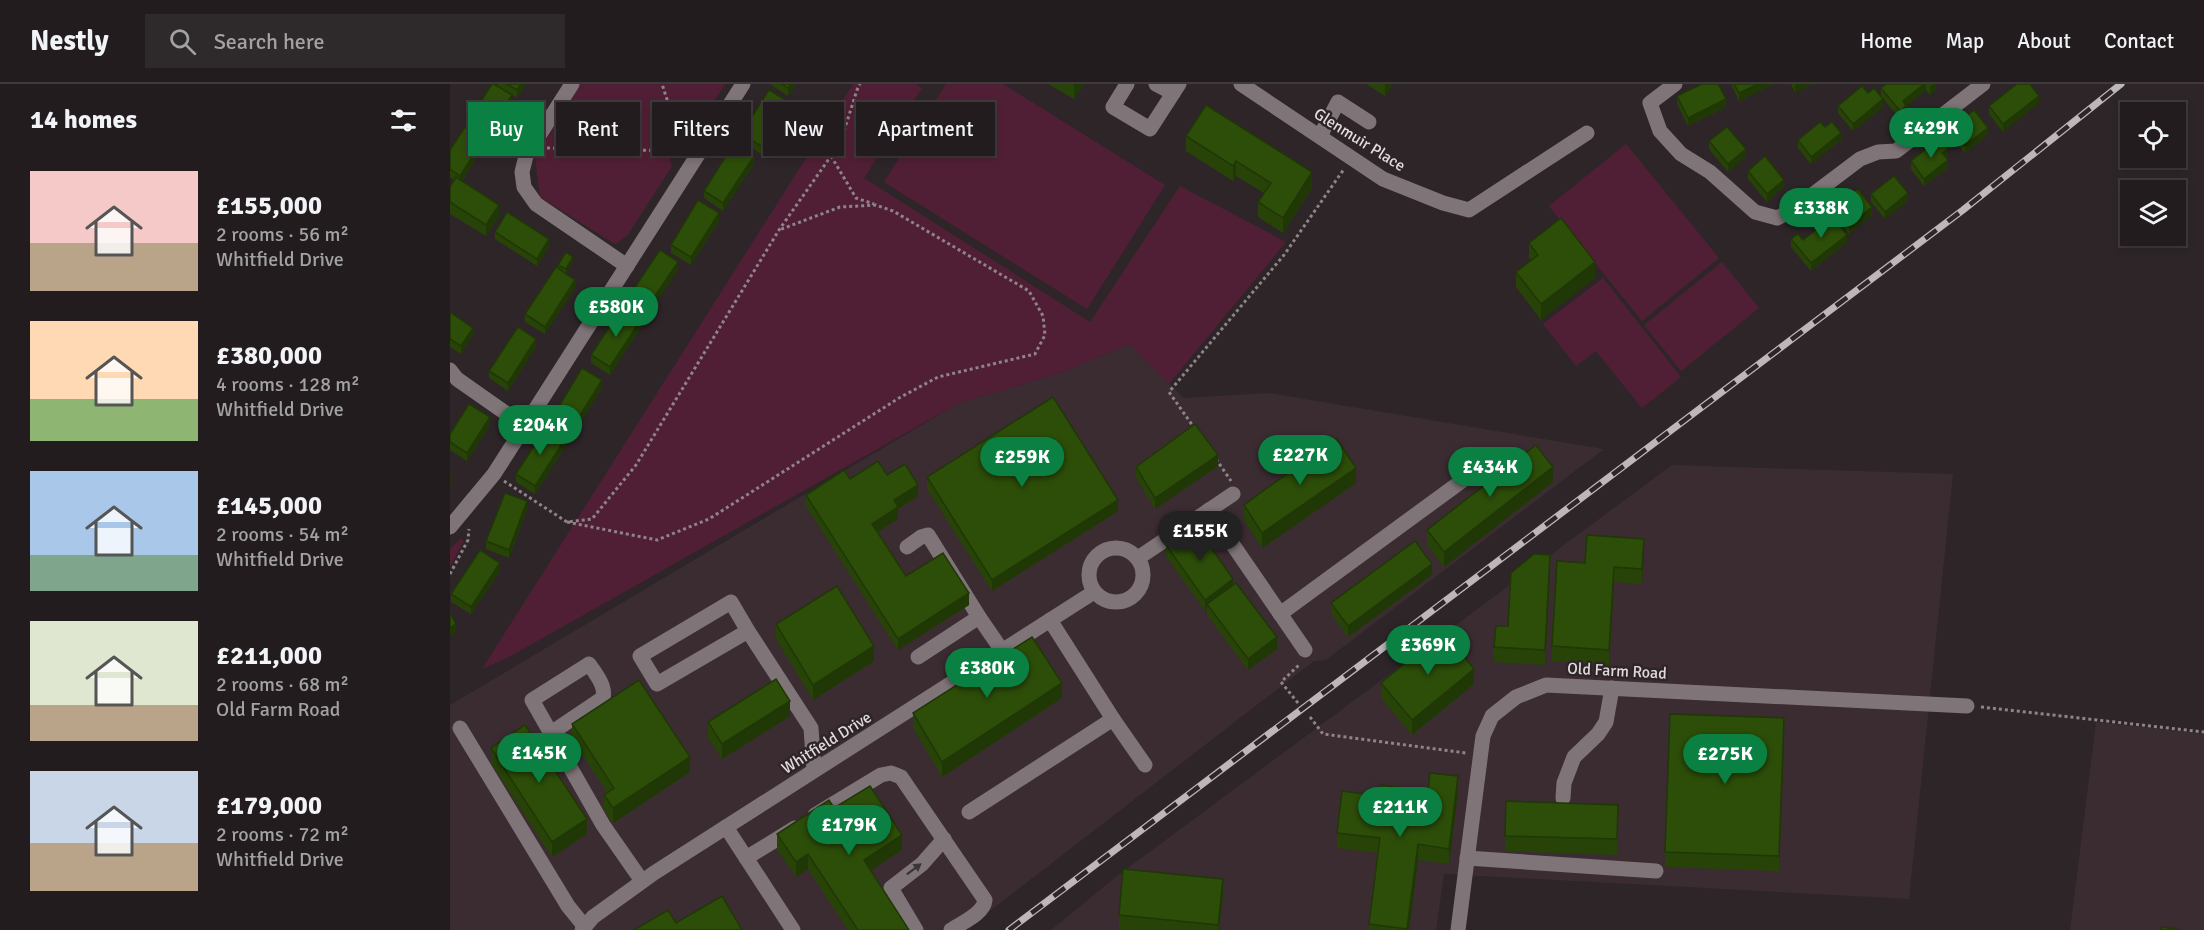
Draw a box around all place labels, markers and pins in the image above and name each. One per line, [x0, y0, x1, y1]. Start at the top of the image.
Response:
pin: £429K [1889, 108, 1973, 159]
pin: £338K [1779, 188, 1863, 239]
pin: £580K [574, 287, 658, 338]
pin: £204K [498, 405, 582, 456]
pin: £227K [1258, 435, 1342, 486]
pin: £259K [980, 437, 1064, 488]
pin: £434K [1448, 447, 1532, 498]
pin: £155K [1158, 511, 1242, 562]
pin: £369K [1386, 625, 1470, 676]
pin: £380K [945, 648, 1029, 699]
pin: £145K [497, 733, 581, 784]
pin: £275K [1683, 734, 1767, 785]
pin: £211K [1358, 787, 1442, 838]
pin: £179K [807, 805, 891, 856]

